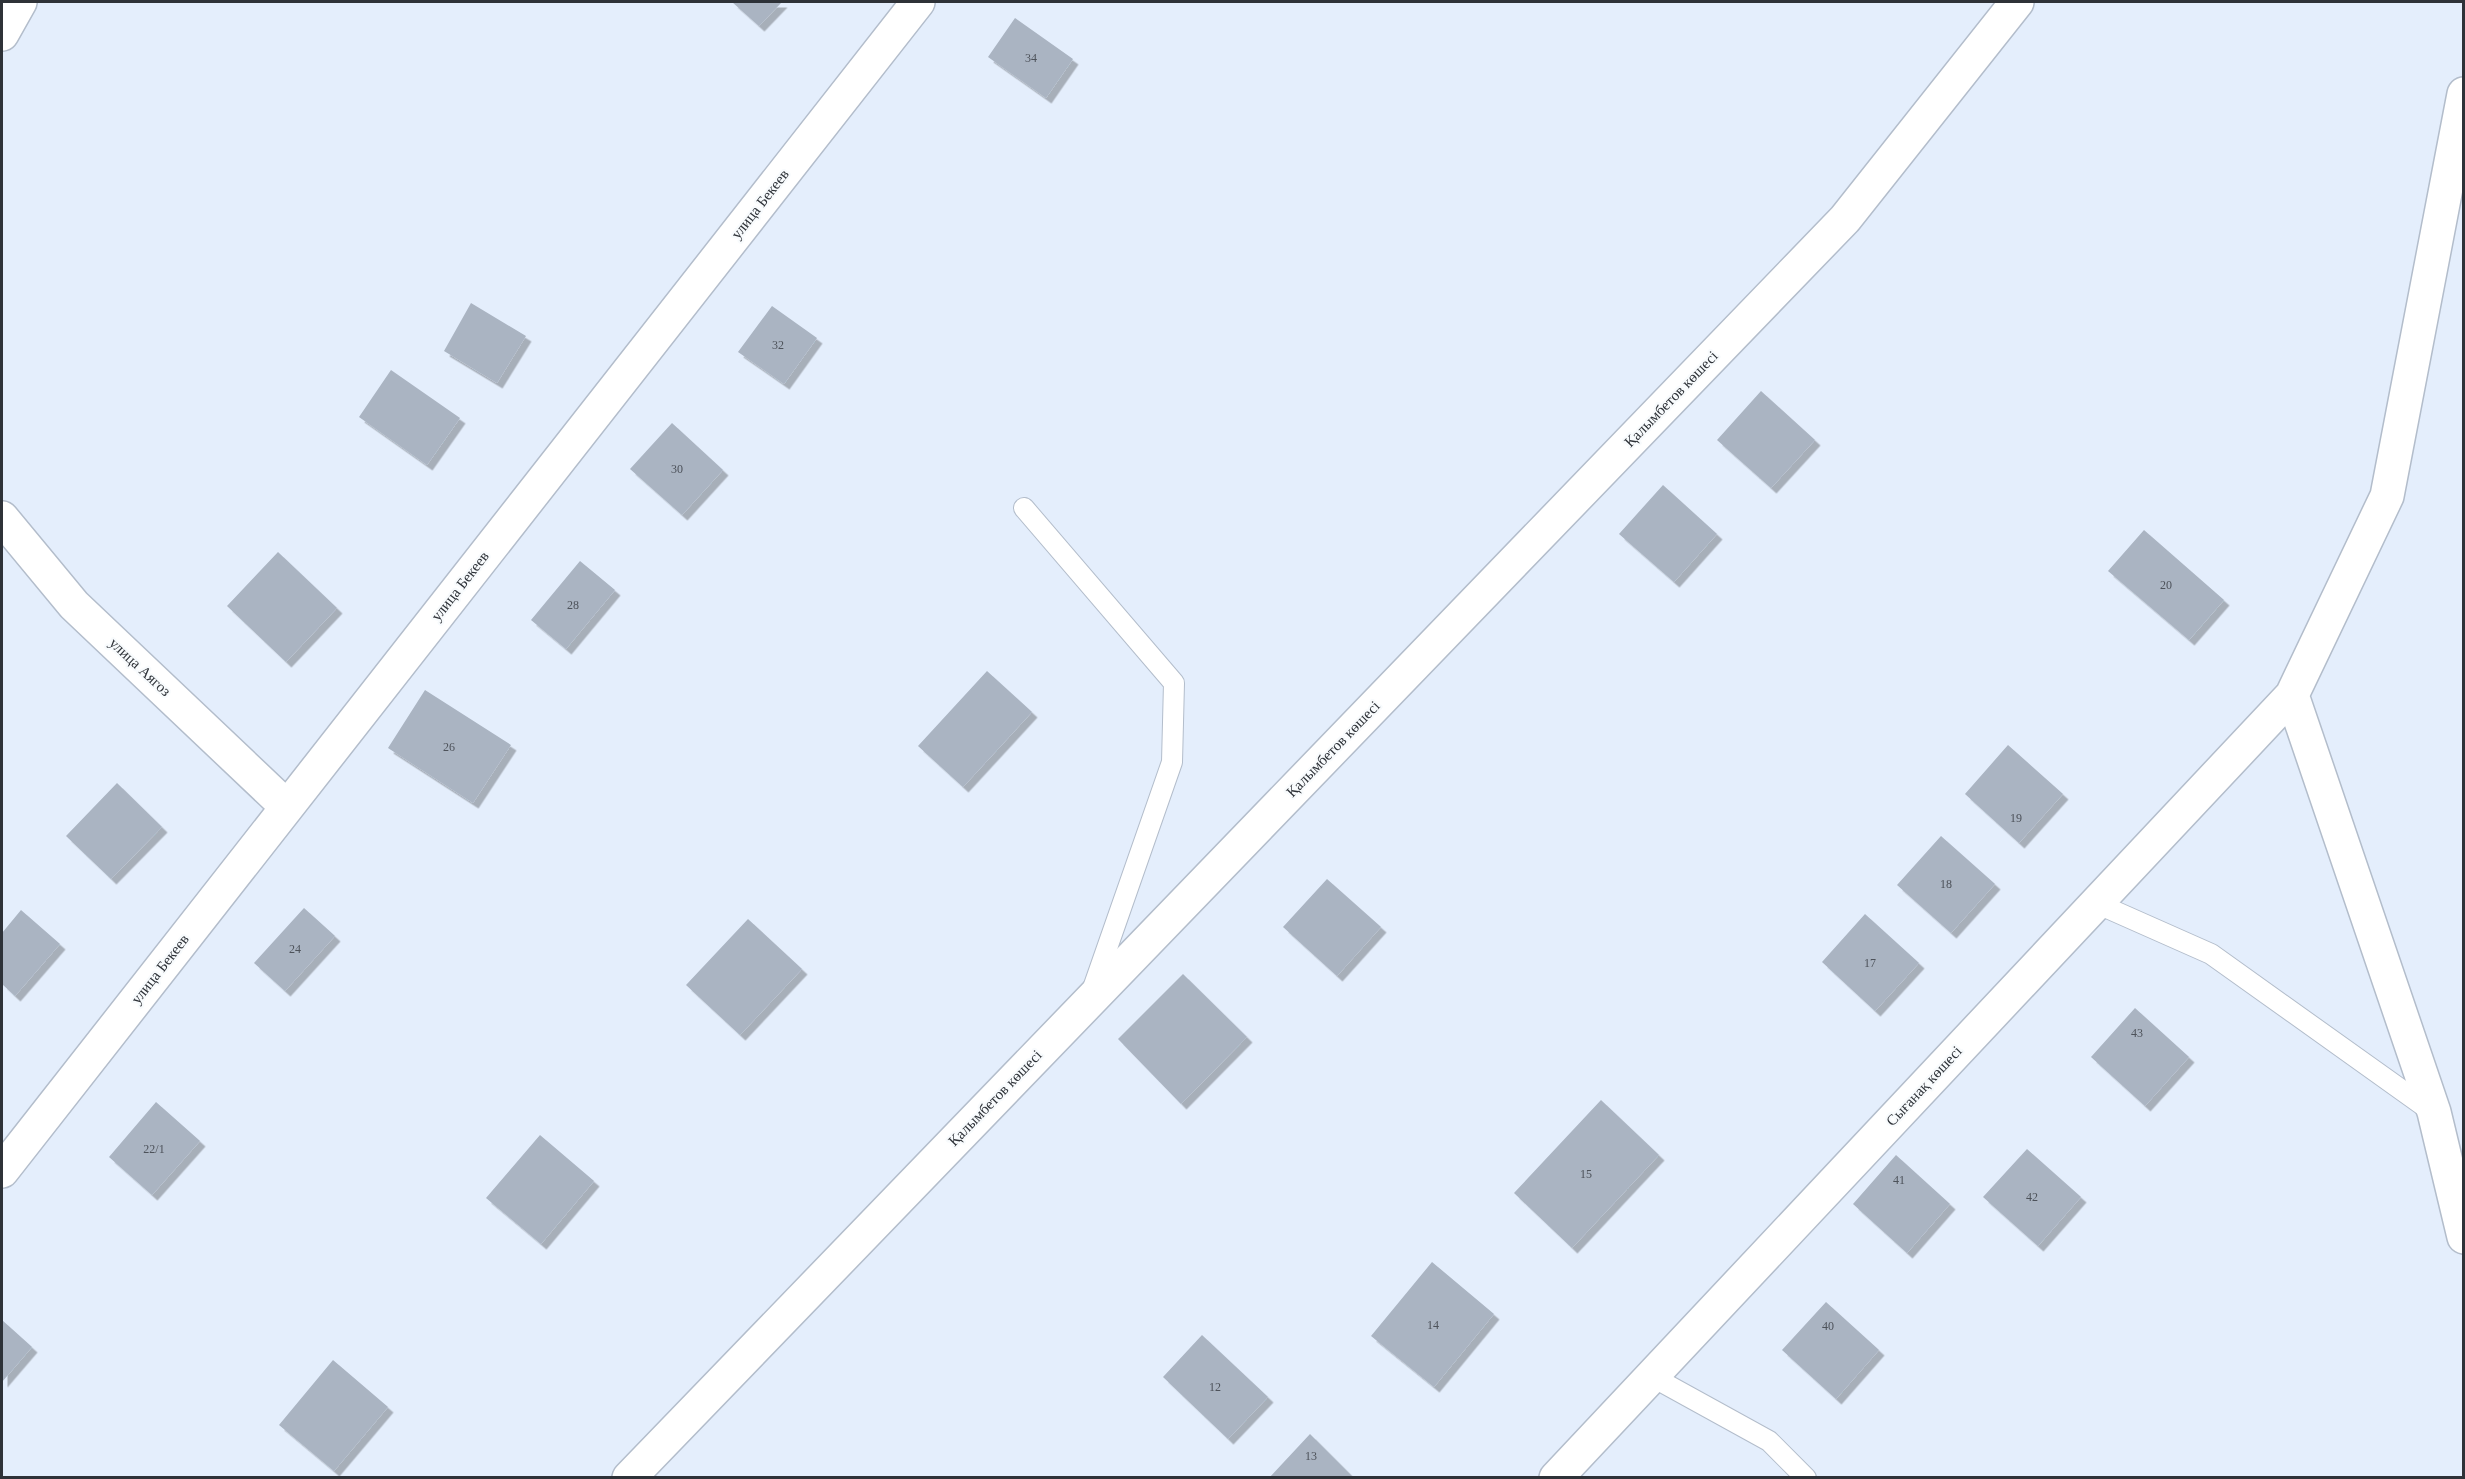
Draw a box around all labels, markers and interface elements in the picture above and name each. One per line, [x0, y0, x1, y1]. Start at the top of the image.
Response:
house number: 34 [1025, 51, 1037, 65]
street label: улица Бекеев [728, 166, 792, 242]
house number: 32 [772, 338, 784, 352]
street label: Қалымбетов көшесі [1621, 348, 1721, 450]
house number: 30 [671, 462, 683, 476]
street label: улица Бекеев [428, 548, 492, 624]
house number: 20 [2160, 578, 2172, 592]
house number: 28 [567, 598, 579, 612]
street label: улица Аягоз [106, 635, 174, 699]
street label: Қалымбетов көшесі [1283, 698, 1383, 800]
house number: 26 [443, 740, 455, 754]
house number: 19 [2010, 811, 2022, 825]
house number: 18 [1940, 877, 1952, 891]
street label: улица Бекеев [128, 931, 192, 1007]
house number: 24 [289, 942, 301, 956]
house number: 17 [1864, 956, 1876, 970]
house number: 43 [2131, 1026, 2143, 1040]
street label: Сығанақ көшесі [1883, 1043, 1965, 1129]
street label: Қалымбетов көшесі [945, 1047, 1045, 1149]
house number: 22/1 [143, 1142, 165, 1156]
house number: 15 [1580, 1167, 1592, 1181]
house number: 41 [1893, 1173, 1905, 1187]
house number: 42 [2026, 1190, 2038, 1204]
house number: 14 [1427, 1318, 1439, 1332]
house number: 40 [1822, 1319, 1834, 1333]
house number: 12 [1209, 1380, 1221, 1394]
house number: 13 [1305, 1449, 1317, 1463]

